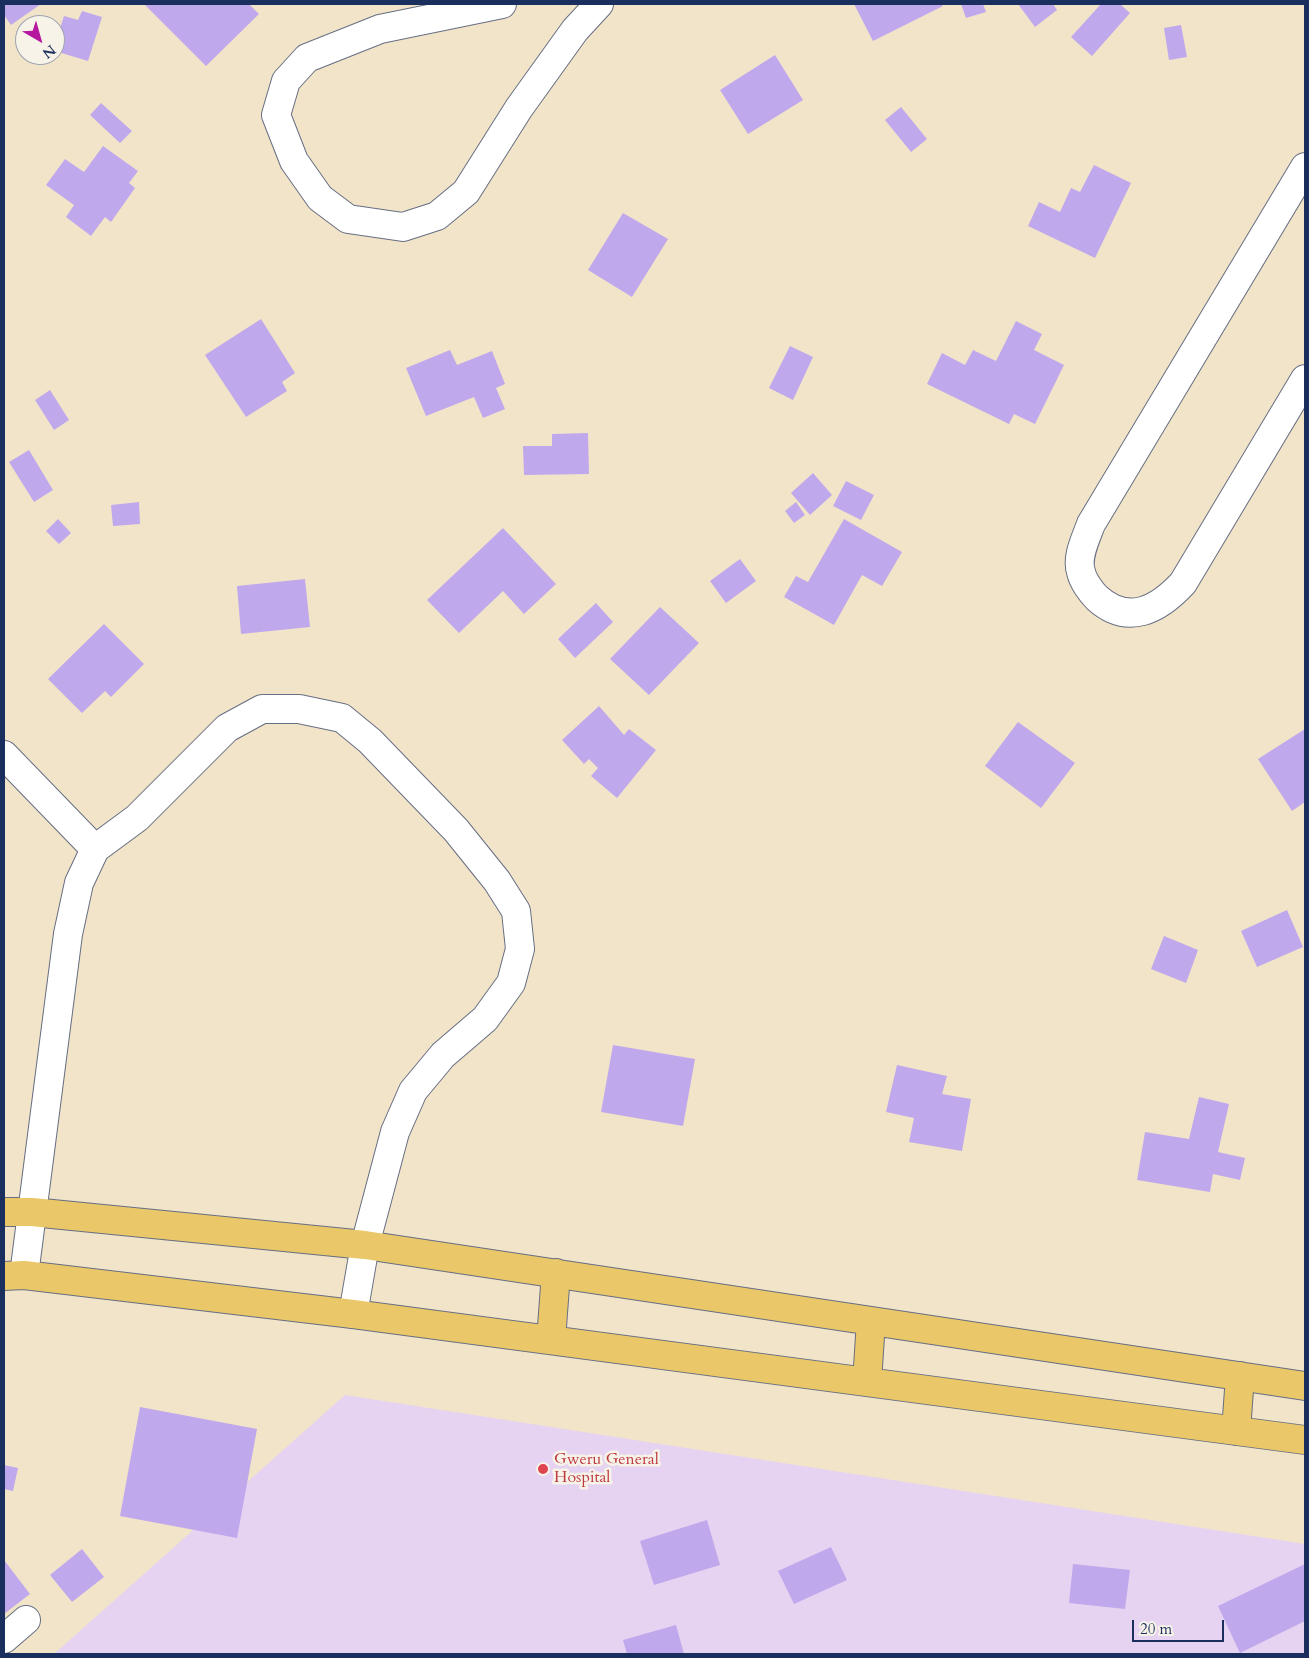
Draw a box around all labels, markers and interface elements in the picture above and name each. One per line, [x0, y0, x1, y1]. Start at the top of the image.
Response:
north arrow [15, 15, 65, 65]
text: N [38, 40, 60, 63]
place label: Gweru General Hospital [554, 1450, 659, 1488]
marker: Gweru General Hospital [536, 1462, 550, 1476]
scale bar [1134, 1610, 1226, 1642]
text: 20 m [1140, 1619, 1172, 1639]

